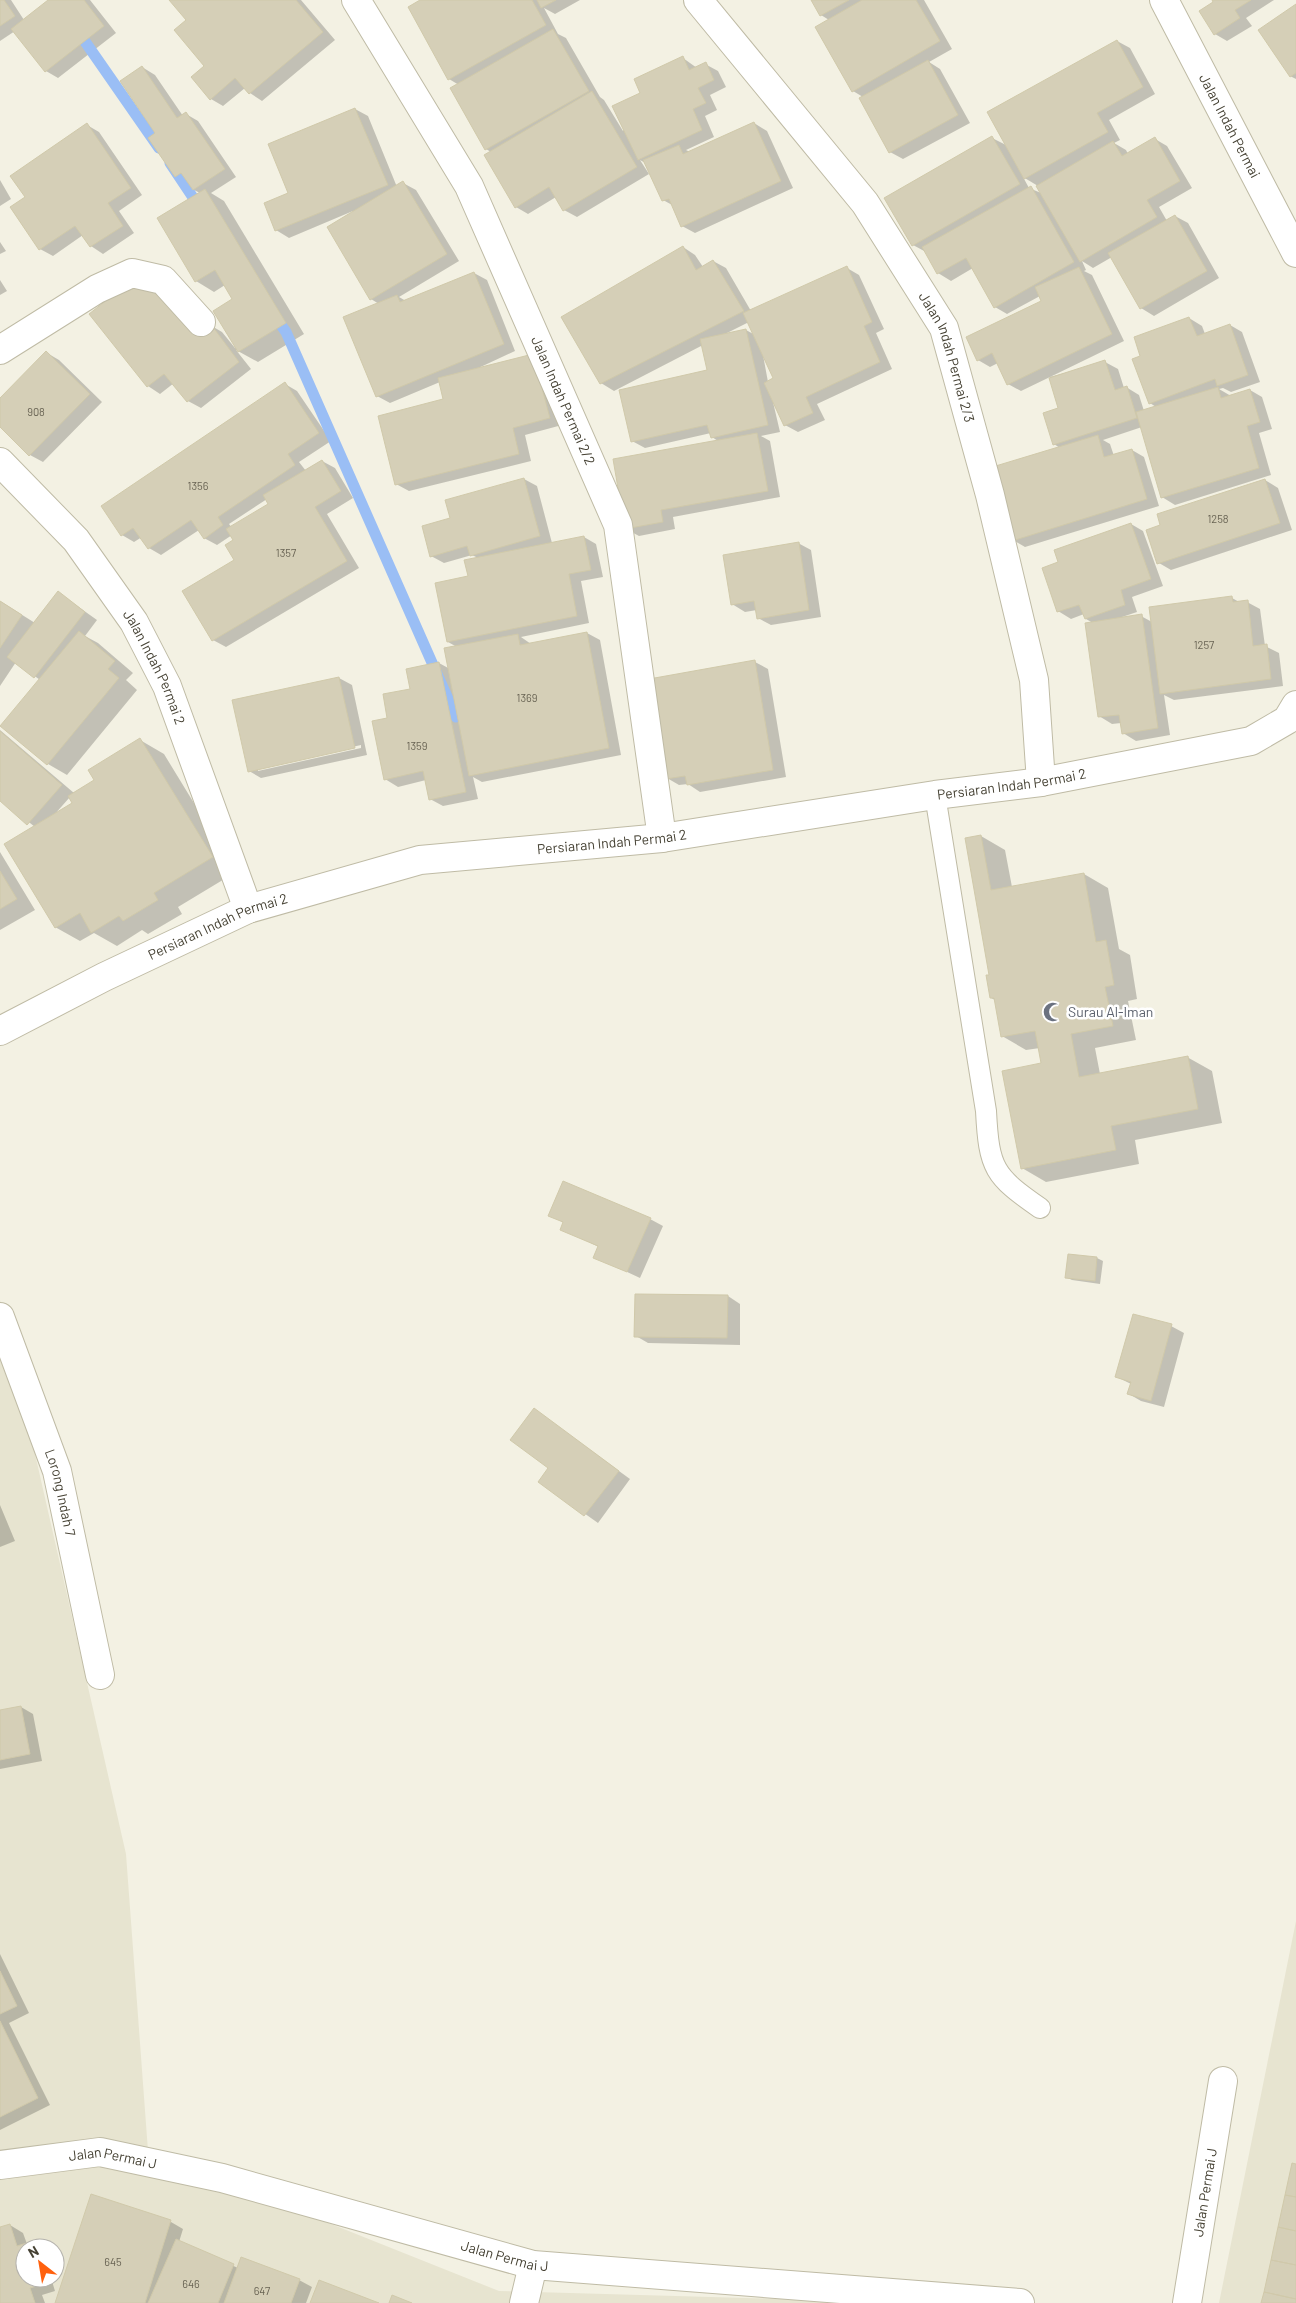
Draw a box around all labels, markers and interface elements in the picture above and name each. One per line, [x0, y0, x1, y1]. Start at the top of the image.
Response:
street label: Jalan Indah Permai [1196, 71, 1264, 181]
street label: Jalan Indah Permai 2/3 [915, 289, 979, 424]
street label: Jalan Indah Permai 2/2 [528, 333, 599, 467]
house number: 908 [27, 405, 45, 418]
house number: 1356 [188, 479, 209, 492]
house number: 1258 [1207, 512, 1229, 525]
house number: 1357 [276, 546, 296, 559]
street label: Jalan Indah Permai 2 [120, 606, 189, 727]
house number: 1257 [1194, 638, 1214, 651]
house number: 1369 [517, 691, 538, 704]
house number: 1359 [407, 739, 428, 752]
street label: Persiaran Indah Permai 2 [936, 764, 1087, 803]
street label: Persiaran Indah Permai 2 [536, 825, 688, 857]
street label: Persiaran Indah Permai 2 [145, 889, 289, 963]
mosque icon: Surau Al-Iman [1042, 1001, 1064, 1023]
place label: Surau Al-Iman [1068, 1003, 1153, 1020]
street label: Lorong Indah 7 [42, 1447, 80, 1538]
street label: Jalan Permai J [67, 2143, 159, 2172]
street label: Jalan Permai J [1189, 2147, 1220, 2238]
street label: Jalan Permai J [459, 2236, 549, 2274]
north arrow [15, 2238, 65, 2288]
text: N [25, 2242, 41, 2261]
house number: 645 [104, 2255, 122, 2268]
house number: 646 [182, 2277, 200, 2290]
house number: 647 [254, 2284, 270, 2297]

